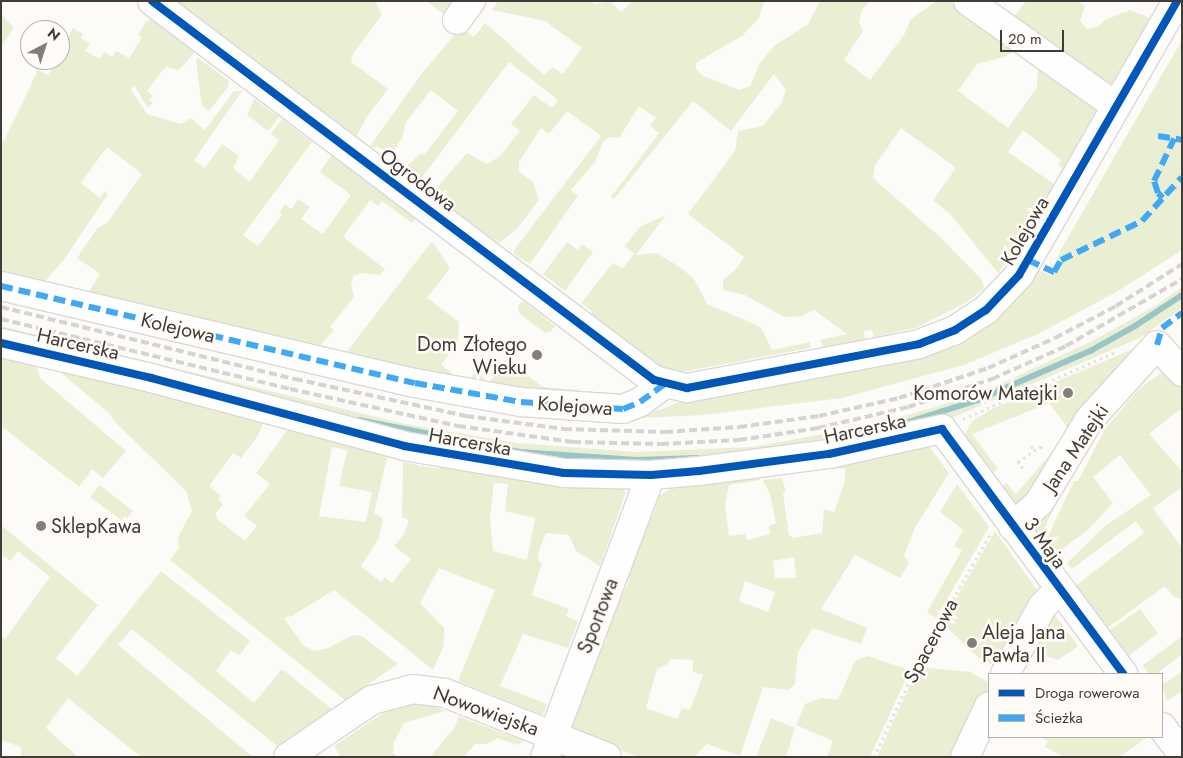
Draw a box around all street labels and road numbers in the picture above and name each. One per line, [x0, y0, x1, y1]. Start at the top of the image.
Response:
street label: Ogrodowa [375, 143, 461, 217]
street label: Kolejowa [996, 192, 1054, 270]
street label: Kolejowa [139, 308, 217, 348]
street label: Harcerska [35, 323, 121, 365]
street label: Kolejowa [537, 391, 613, 421]
street label: Jana Matejki [1038, 400, 1114, 496]
street label: Harcerska [822, 409, 908, 449]
street label: Harcerska [427, 423, 513, 461]
street label: 3 Maja [1018, 513, 1072, 573]
street label: Sportowa [573, 575, 623, 657]
street label: Spacerowa [899, 595, 963, 687]
street label: Nowowiejska [430, 681, 542, 741]

